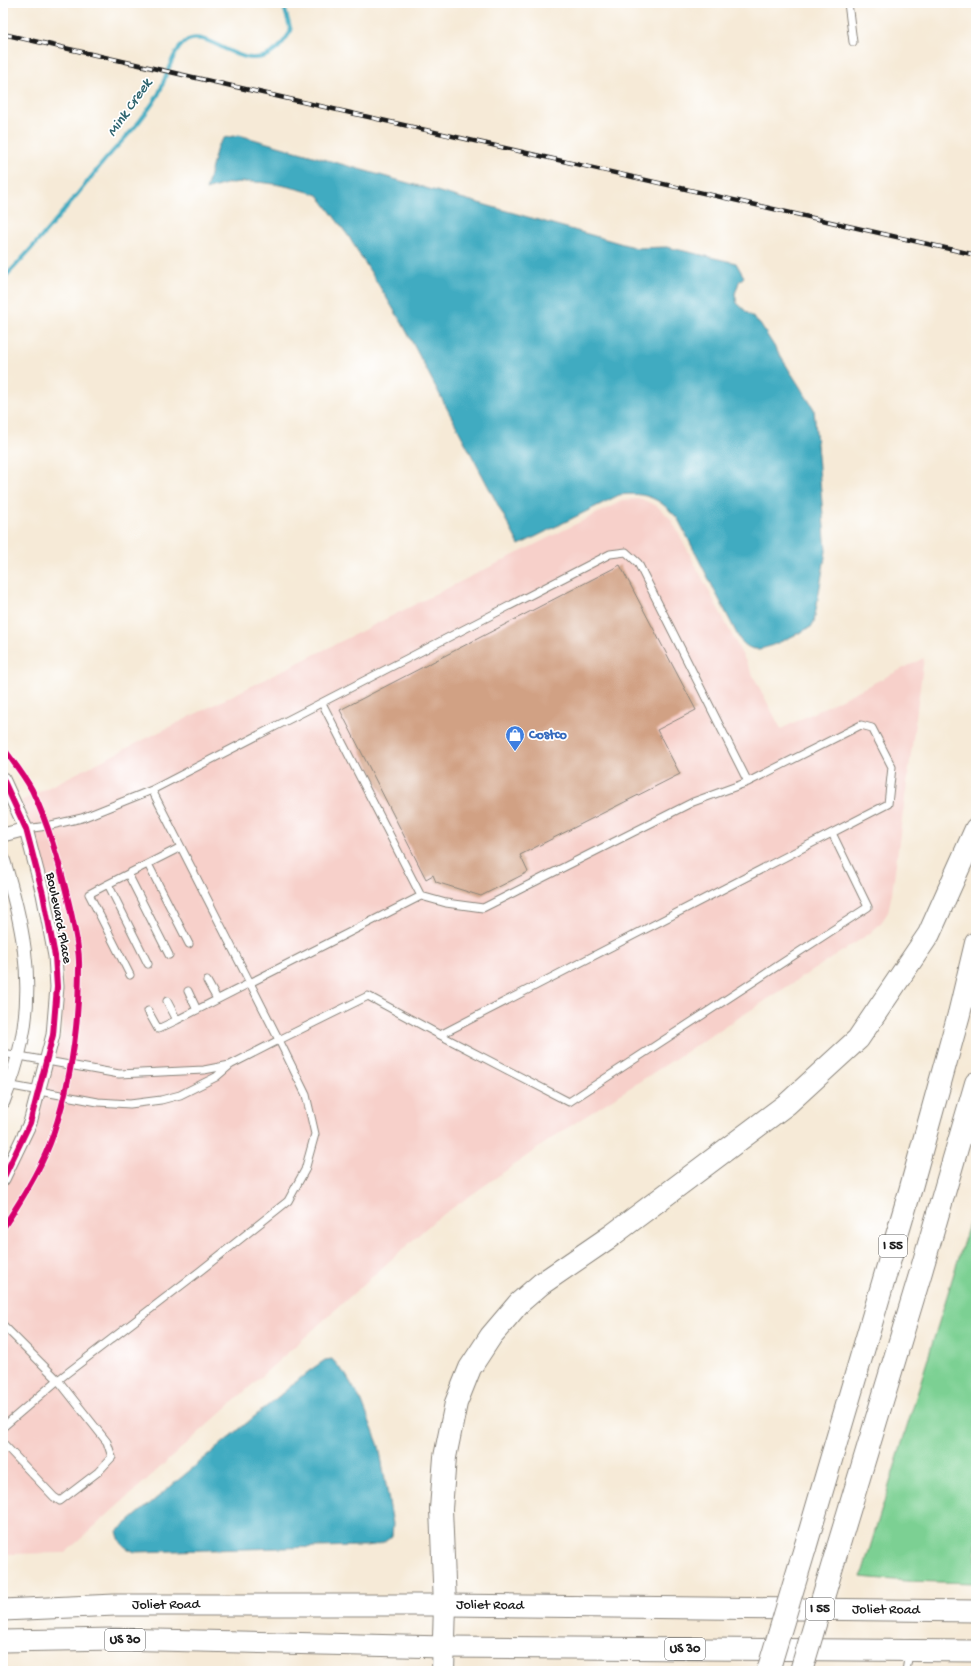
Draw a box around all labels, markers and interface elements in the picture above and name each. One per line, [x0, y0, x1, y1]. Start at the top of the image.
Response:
water label: Mink Creek [104, 74, 157, 140]
shop icon: Costco [504, 724, 526, 752]
place label: Costco [528, 727, 567, 744]
street label: Boulevard Place [41, 870, 75, 966]
road number: I 55 [879, 1235, 907, 1257]
street label: Joliet Road [132, 1597, 202, 1614]
street label: Joliet Road [456, 1597, 526, 1614]
road number: I 55 [806, 1598, 834, 1620]
street label: Joliet Road [852, 1601, 922, 1619]
road number: US 30 [105, 1629, 145, 1651]
road number: US 30 [665, 1638, 705, 1660]

